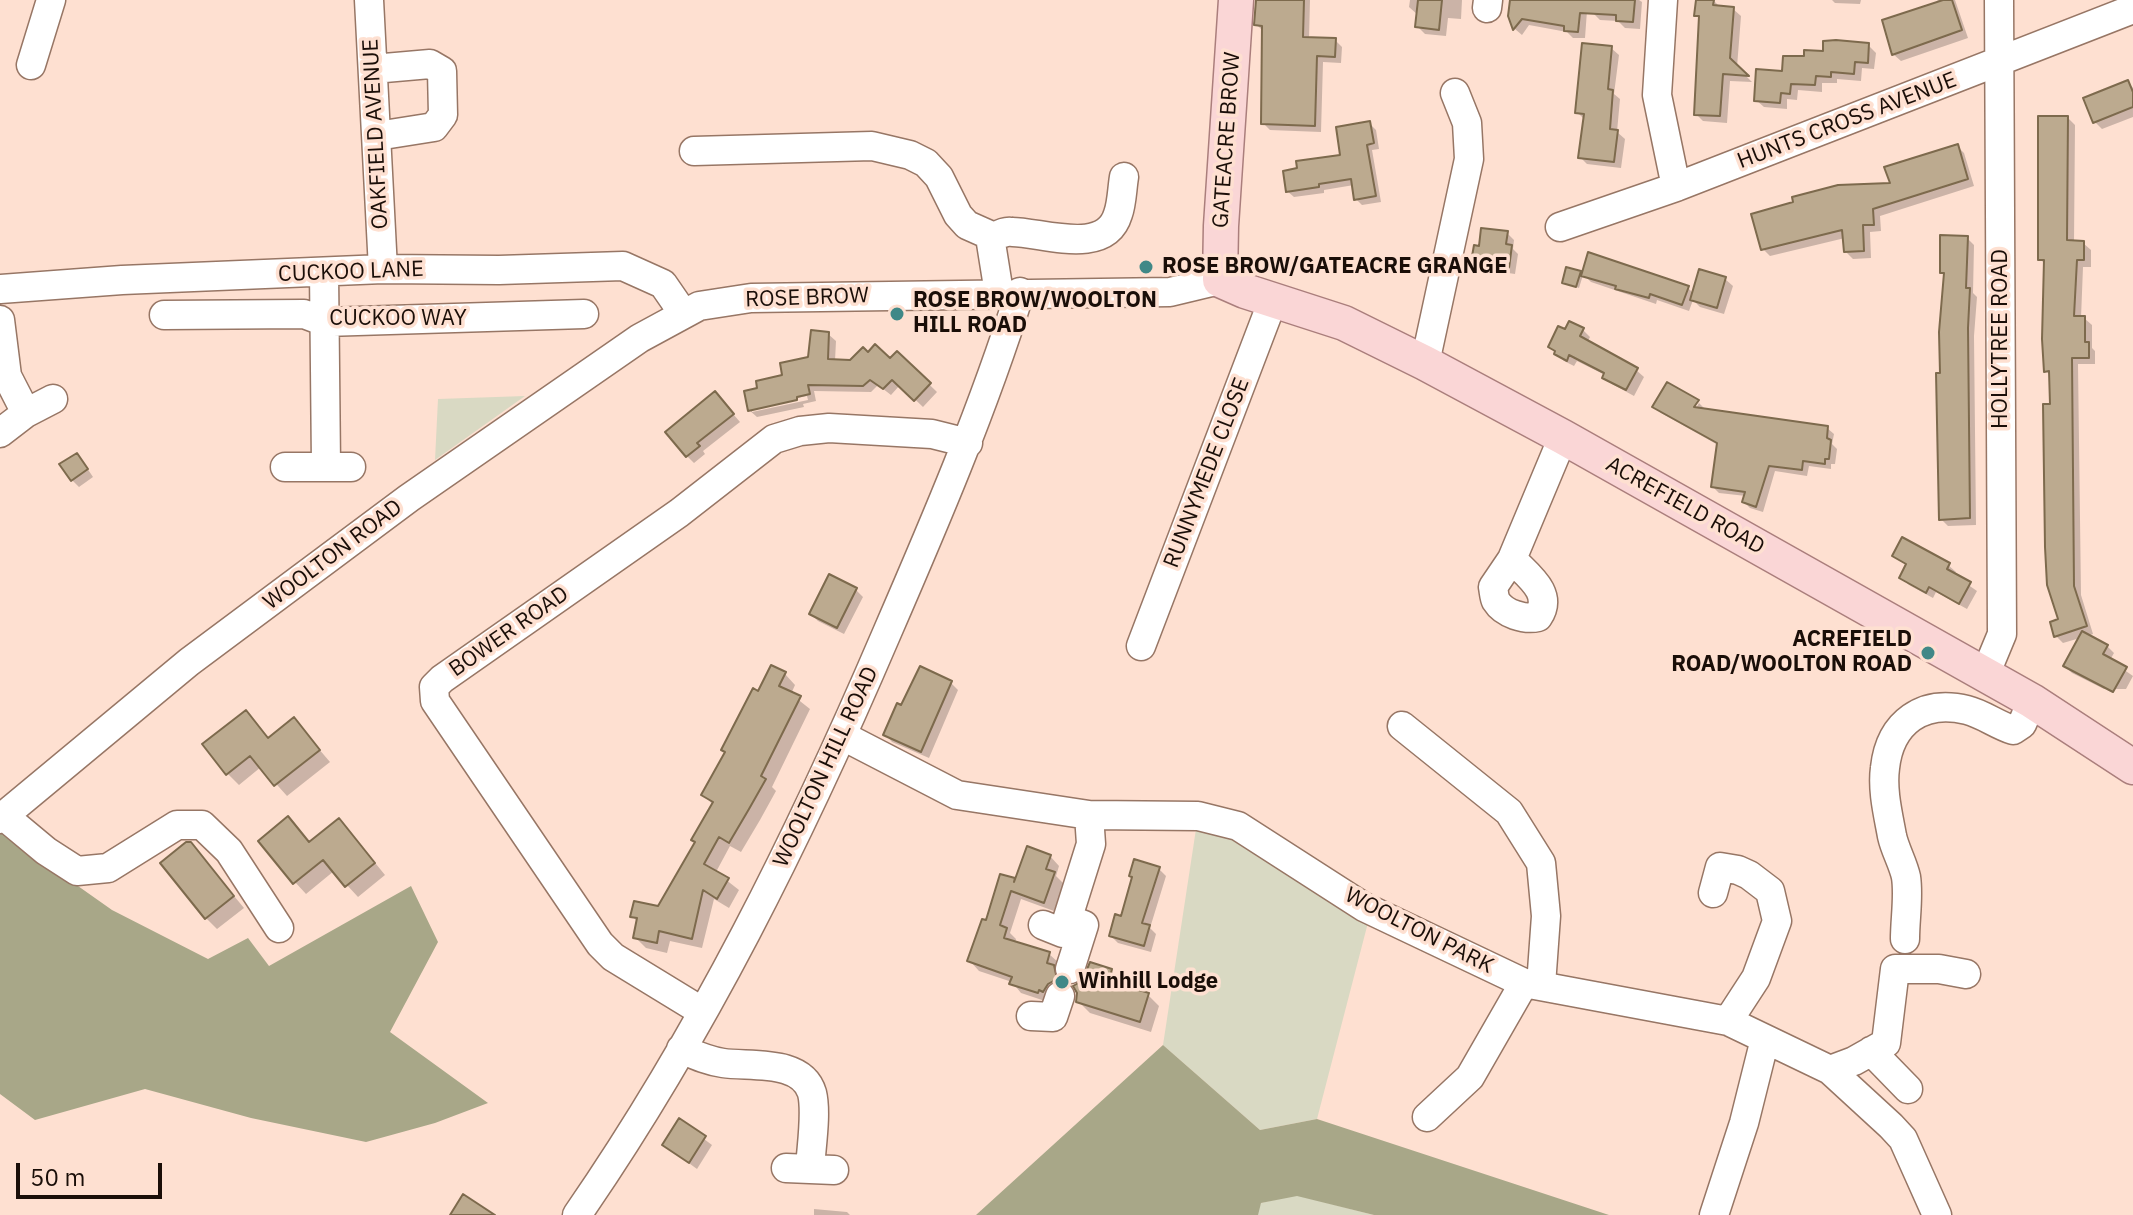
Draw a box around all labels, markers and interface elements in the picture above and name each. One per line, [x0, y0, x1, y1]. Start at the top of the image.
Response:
street label: OAKFIELD AVENUE [358, 38, 394, 230]
street label: GATEACRE BROW [1208, 51, 1246, 229]
street label: HUNTS CROSS AVENUE [1734, 67, 1960, 175]
street label: HOLLYTREE ROAD [1988, 249, 2014, 429]
place label: ROSE BROW/GATEACRE GRANGE [1162, 254, 1508, 280]
street label: CUCKOO LANE [278, 256, 424, 288]
marker: ROSE BROW/GATEACRE GRANGE [1137, 258, 1155, 276]
street label: ROSE BROW [745, 283, 869, 313]
place label: ROSE BROW/WOOLTON HILL ROAD [913, 288, 1157, 340]
marker: ROSE BROW/WOOLTON HILL ROAD [888, 305, 906, 323]
street label: CUCKOO WAY [329, 306, 467, 332]
street label: RUNNYMEDE CLOSE [1159, 374, 1255, 572]
street label: ACREFIELD ROAD [1601, 451, 1769, 561]
street label: WOOLTON ROAD [259, 494, 407, 616]
street label: BOWER ROAD [444, 581, 574, 683]
place label: ACREFIELD ROAD/WOOLTON ROAD [1671, 627, 1912, 678]
marker: ACREFIELD ROAD/WOOLTON ROAD [1919, 644, 1937, 662]
street label: WOOLTON HILL ROAD [768, 663, 884, 871]
street label: WOOLTON PARK [1340, 882, 1498, 980]
place label: Winhill Lodge [1078, 969, 1218, 995]
marker: Winhill Lodge [1053, 973, 1071, 991]
scale bar [20, 1147, 166, 1197]
text: 50 m [30, 1161, 85, 1193]

